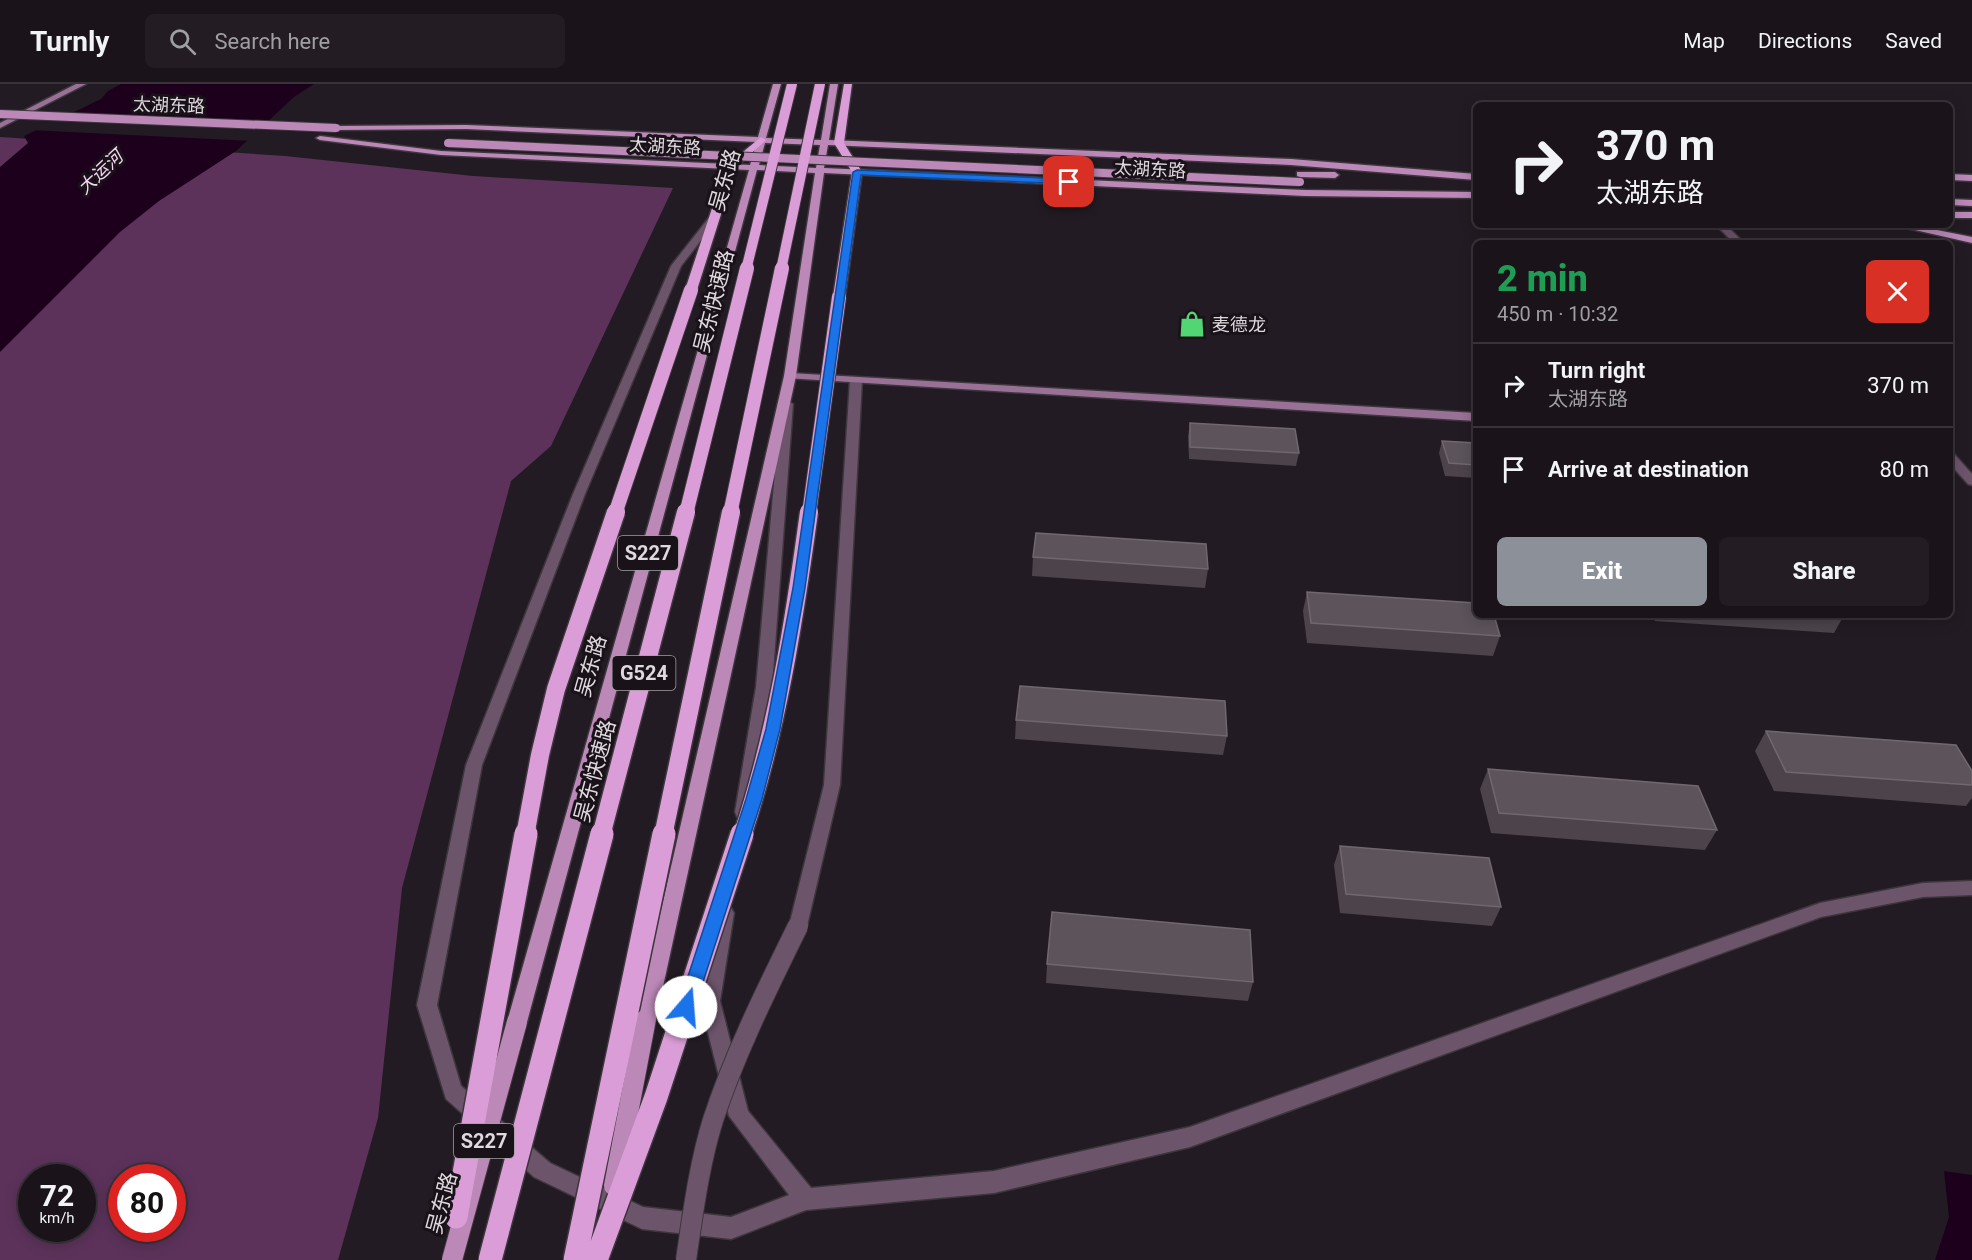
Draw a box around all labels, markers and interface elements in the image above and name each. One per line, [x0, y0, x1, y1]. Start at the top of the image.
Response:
search box [145, 14, 565, 68]
text: Turnly [30, 25, 109, 58]
icon: search [166, 25, 199, 58]
text: Search here [214, 29, 330, 54]
text: Map [1683, 29, 1725, 53]
text: Directions [1758, 29, 1852, 53]
text: Saved [1885, 29, 1942, 53]
street label: 太湖东路 [133, 93, 205, 117]
text: 370 m [1596, 121, 1715, 170]
icon: right [1497, 126, 1575, 204]
street label: 太湖东路 [628, 134, 702, 158]
water label: 大运河 [73, 144, 129, 198]
street label: 吴东路 [705, 146, 745, 214]
pin [1043, 156, 1094, 207]
street label: 太湖东路 [1113, 157, 1187, 181]
icon: arrive [1052, 165, 1085, 198]
text: 太湖东路 [1596, 177, 1704, 209]
street label: 吴东快速路 [690, 247, 738, 355]
text: 2 min [1497, 258, 1588, 300]
button: close [1866, 260, 1929, 323]
text: 450 m · 10:32 [1497, 302, 1618, 326]
shop icon: 麦德龙 [1177, 309, 1207, 339]
place label: 麦德龙 [1212, 314, 1266, 335]
text: Turn right [1548, 358, 1645, 383]
icon: right [1497, 369, 1530, 402]
text: 370 m [1867, 373, 1929, 398]
text: 太湖东路 [1548, 387, 1628, 411]
icon: arrive [1497, 453, 1530, 486]
text: Arrive at destination [1548, 457, 1749, 482]
text: 80 m [1880, 457, 1929, 482]
road number: S227 [618, 536, 678, 570]
button: Exit [1497, 537, 1707, 606]
button: Share [1719, 537, 1929, 606]
street label: 吴东路 [571, 632, 611, 700]
road number: G524 [612, 656, 676, 690]
street label: 吴东快速路 [570, 717, 620, 825]
position arrow [654, 975, 718, 1039]
road number: S227 [454, 1124, 514, 1158]
speed limit sign: 80 [108, 1164, 186, 1242]
street label: 吴东路 [422, 1169, 462, 1237]
text: 72 [40, 1178, 74, 1213]
text: km/h [39, 1209, 75, 1227]

